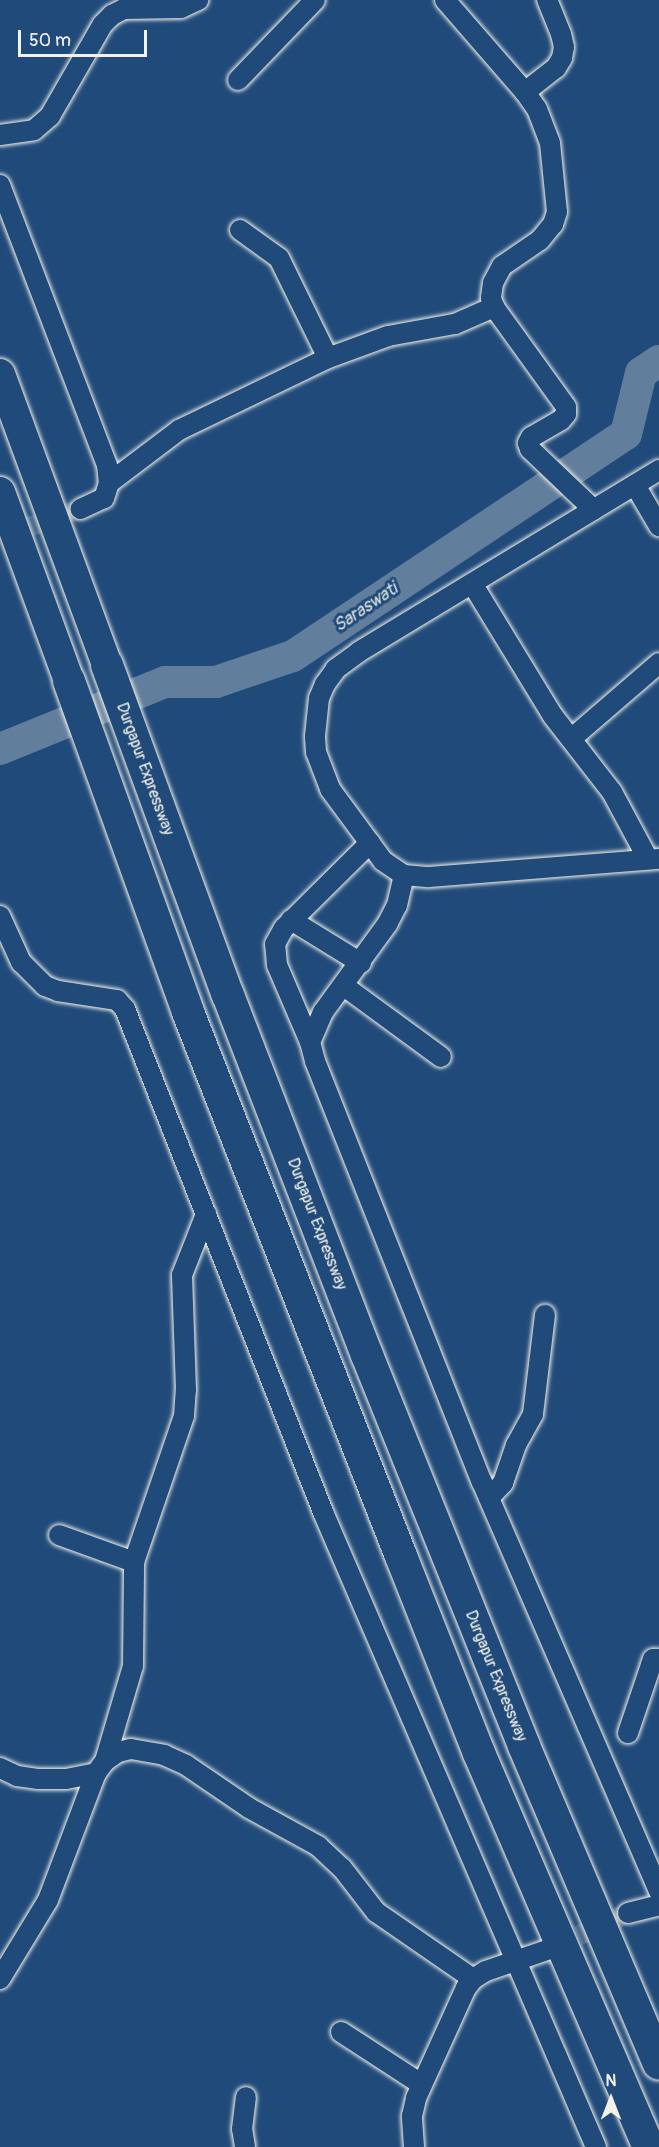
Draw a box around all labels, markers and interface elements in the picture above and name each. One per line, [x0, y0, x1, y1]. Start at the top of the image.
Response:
scale bar [21, 18, 150, 56]
text: 50 m [29, 29, 71, 52]
water label: Saraswati [330, 579, 402, 637]
street label: Durgapur Expressway [112, 700, 178, 838]
street label: Durgapur Expressway [283, 1155, 351, 1293]
street label: Durgapur Expressway [461, 1608, 531, 1744]
north arrow [581, 2069, 641, 2129]
text: N [606, 2071, 616, 2091]

